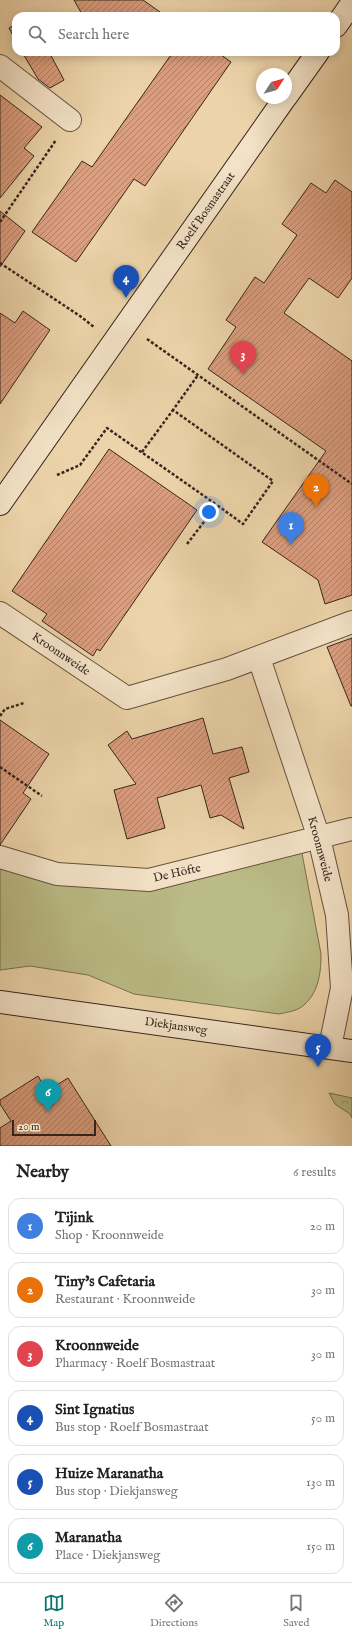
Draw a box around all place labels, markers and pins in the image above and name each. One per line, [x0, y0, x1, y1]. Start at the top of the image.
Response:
pin: 4 [113, 265, 139, 298]
pin: 3 [230, 341, 256, 374]
pin: 2 [303, 474, 329, 507]
pin: 1 [278, 512, 304, 545]
pin: 5 [305, 1034, 331, 1067]
pin: 6 [35, 1079, 61, 1112]

